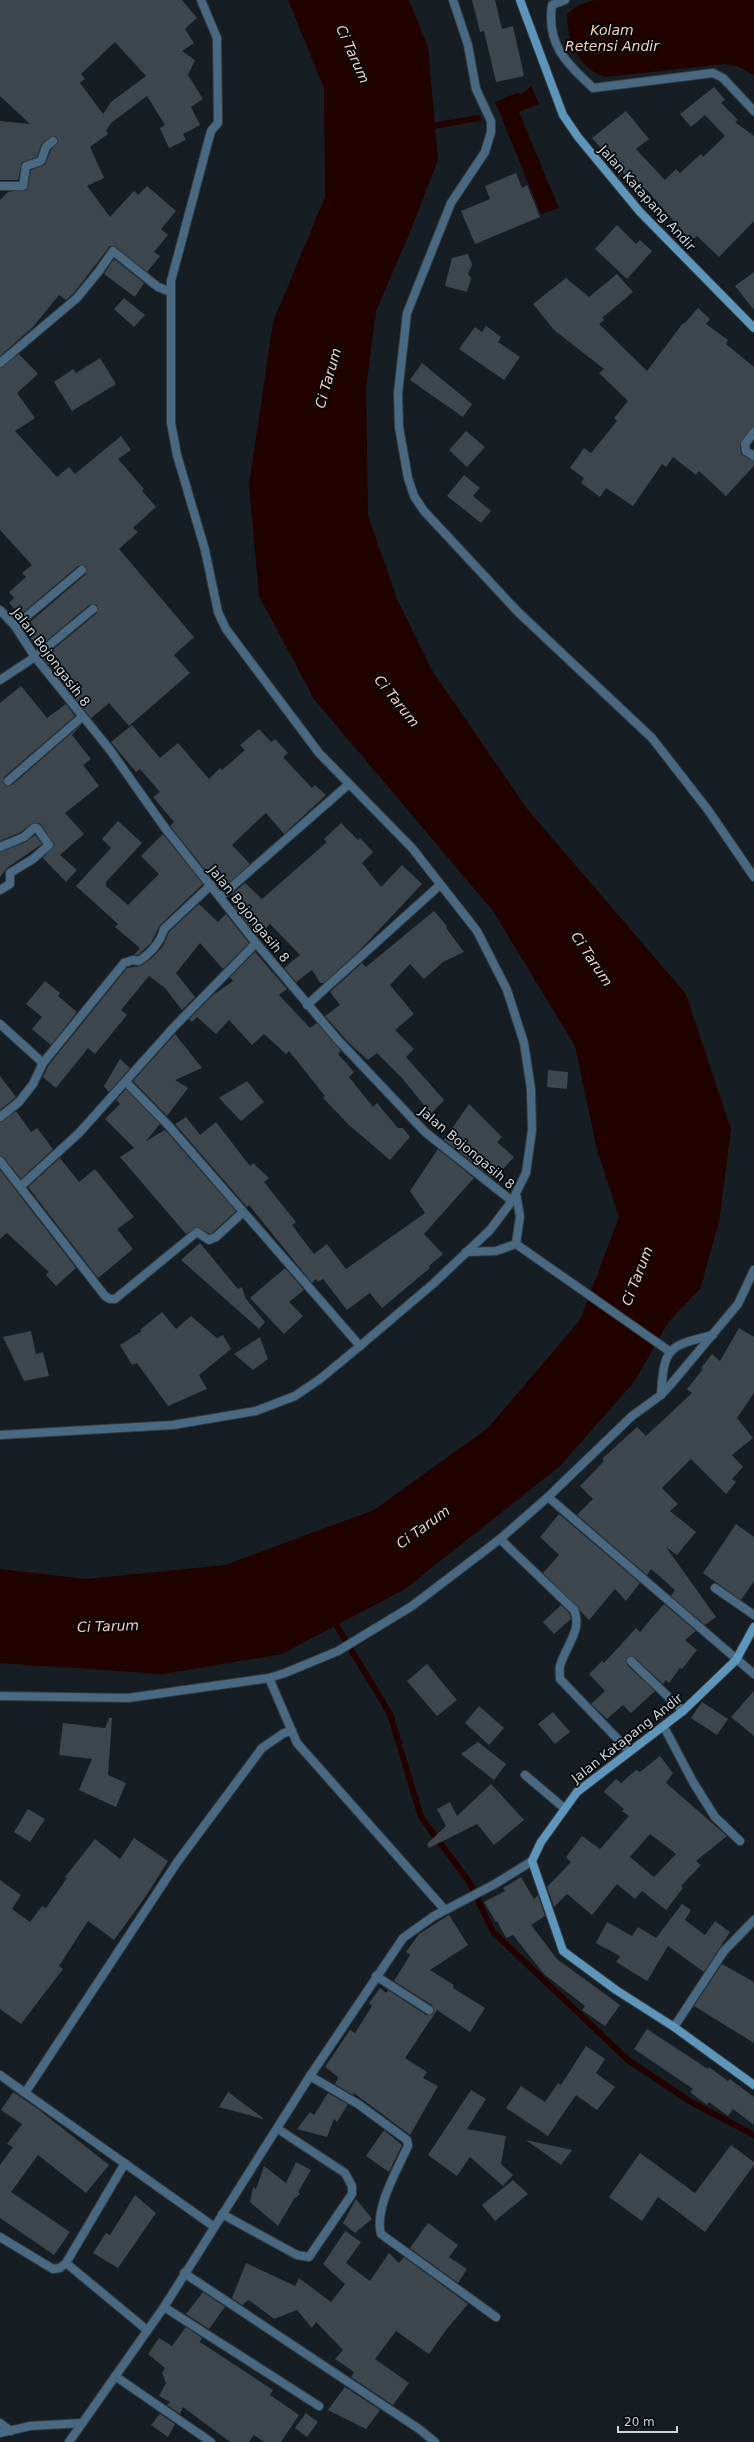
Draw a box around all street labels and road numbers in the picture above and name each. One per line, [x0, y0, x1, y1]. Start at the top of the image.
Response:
street label: Jalan Katapang Andir [595, 142, 699, 254]
street label: Jalan Bojongasih 8 [8, 604, 93, 709]
street label: Jalan Bojongasih 8 [205, 862, 292, 965]
street label: Jalan Bojongasih 8 [416, 1103, 518, 1192]
street label: Jalan Katapang Andir [568, 1690, 686, 1786]

